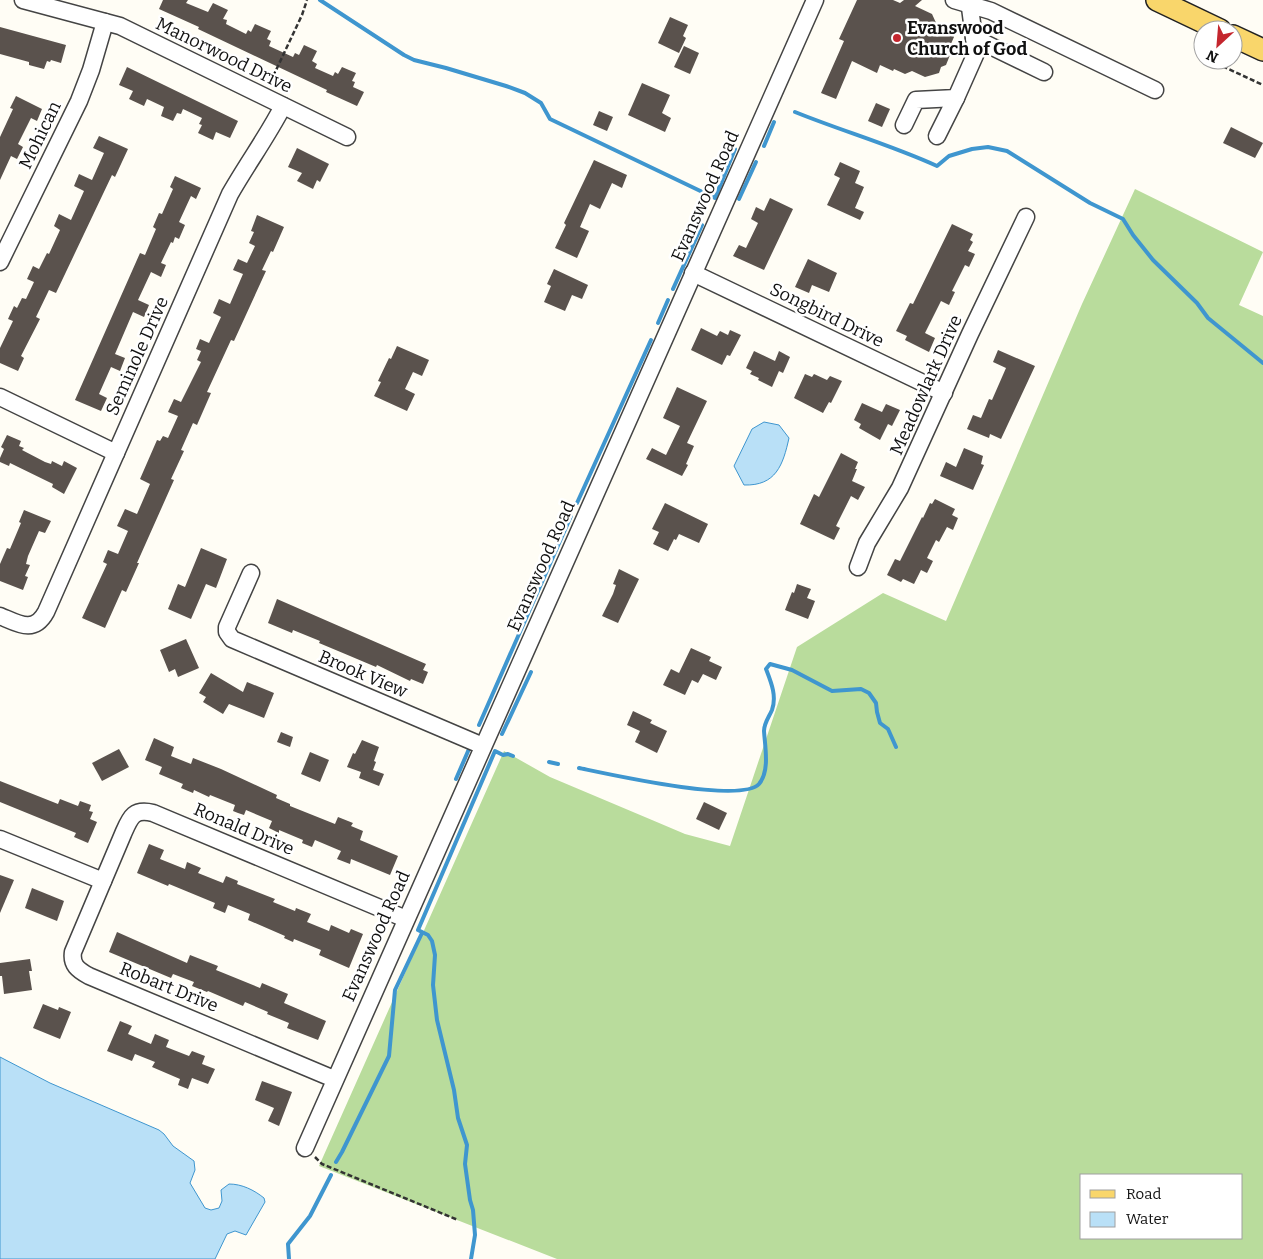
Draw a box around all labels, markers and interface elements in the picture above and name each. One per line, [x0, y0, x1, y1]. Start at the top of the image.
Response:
street label: Manorwood Drive [152, 12, 296, 98]
place label: Evanswood Church of God [907, 17, 1027, 60]
north arrow [1193, 20, 1243, 70]
marker: Evanswood Church of God [891, 32, 903, 44]
text: N [1204, 46, 1221, 66]
street label: Mohican [14, 97, 66, 173]
street label: Evanswood Road [666, 127, 744, 265]
street label: Songbird Drive [766, 278, 888, 352]
street label: Seminole Drive [101, 293, 173, 419]
street label: Meadowlark Drive [885, 312, 967, 458]
street label: Evanswood Road [502, 497, 580, 635]
street label: Brook View [315, 645, 411, 703]
street label: Ronald Drive [191, 798, 297, 860]
street label: Evanswood Road [337, 867, 415, 1005]
street label: Robart Drive [116, 957, 222, 1017]
legend [1080, 1174, 1243, 1239]
text: Road [1126, 1185, 1161, 1203]
text: Water [1126, 1210, 1169, 1228]

